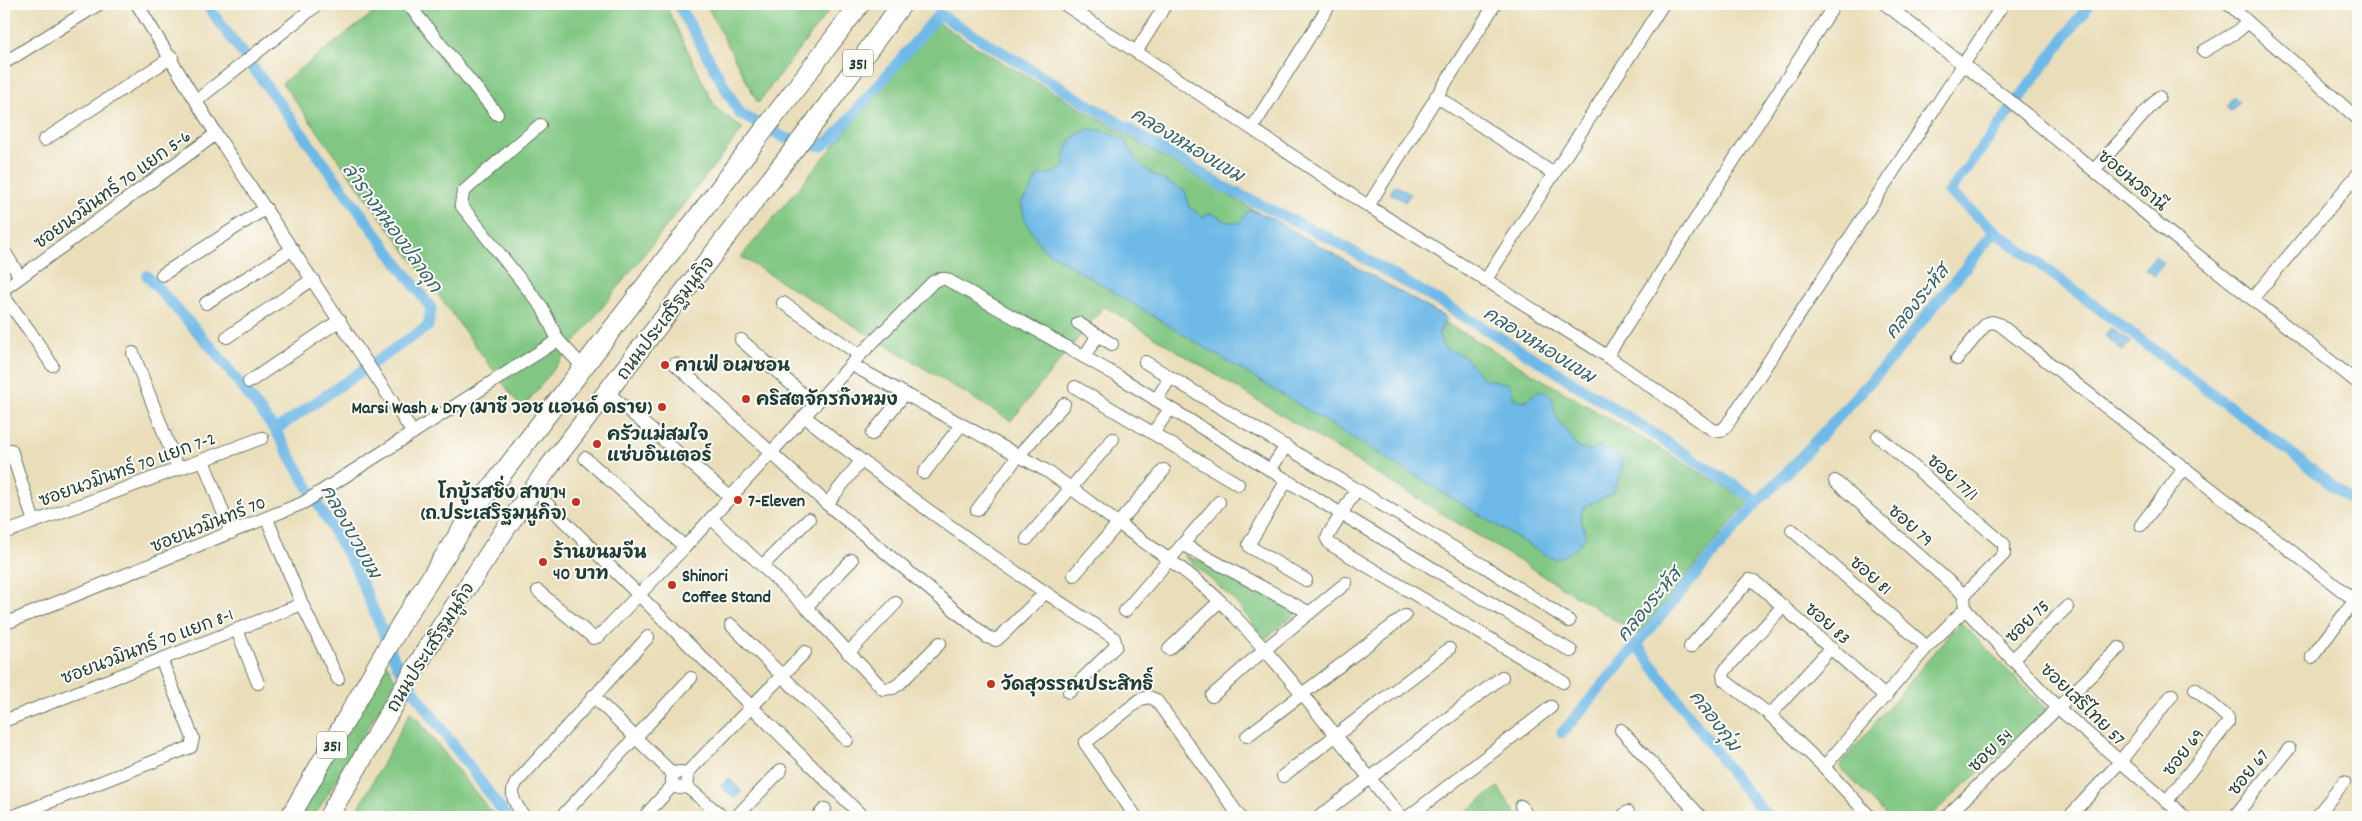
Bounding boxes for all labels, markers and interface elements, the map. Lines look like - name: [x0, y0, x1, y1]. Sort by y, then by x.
- road number: 351: [843, 49, 873, 76]
- water label: คลองหนองแขม: [1125, 103, 1249, 192]
- street label: ซอยนวมินทร์ 70 แยก 5-6: [28, 123, 197, 257]
- street label: ซอยนวธานี: [2091, 144, 2173, 219]
- water label: ลำรางหนองปลาดุก: [334, 158, 448, 301]
- street label: ถนนประเสริฐมนูกิจ: [611, 252, 722, 386]
- water label: คลองระหัส: [1880, 257, 1960, 346]
- water label: คลองหนองแขม: [1477, 302, 1600, 393]
- place label: คาเฟ่ อเมซอน: [675, 353, 790, 380]
- marker: คาเฟ่ อเมซอน: [659, 359, 671, 371]
- place label: คริสตจักรก๊งหมง: [756, 387, 898, 414]
- marker: คริสตจักรก๊งหมง: [740, 393, 752, 405]
- place label: Marsi Wash & Dry (มาชี วอช แอนด์ ดราย): [351, 394, 652, 422]
- marker: Marsi Wash & Dry (มาชี วอช แอนด์ ดราย): [656, 401, 668, 413]
- place label: ครัวแม่สมใจ แซ่บอินเตอร์: [607, 422, 712, 470]
- street label: ซอยนวมินทร์ 70 แยก 7-2: [35, 425, 220, 515]
- marker: ครัวแม่สมใจ แซ่บอินเตอร์: [591, 438, 603, 450]
- street label: ซอย 77/1: [1920, 450, 1982, 508]
- place label: โกบู้รสซิ่ง สาขา4 (ถ.ประเสริฐมนูกิจ): [421, 475, 566, 528]
- water label: คลองบวบขม: [312, 481, 387, 586]
- street label: ซอยนวมินทร์ 70: [146, 489, 270, 561]
- place label: 7-Eleven: [748, 490, 805, 515]
- marker: 7-Eleven: [732, 494, 744, 506]
- marker: โกบู้รสซิ่ง สาขา4 (ถ.ประเสริฐมนูกิจ): [570, 496, 582, 508]
- street label: ซอย 79: [1881, 500, 1937, 554]
- place label: ร้านขนมจีน 40 บาท: [553, 540, 647, 588]
- street label: ซอย 81: [1843, 551, 1896, 602]
- marker: ร้านขนมจีน 40 บาท: [537, 556, 549, 568]
- water label: คลองระหัส: [1612, 560, 1692, 649]
- place label: Shinori Coffee Stand: [682, 565, 771, 611]
- street label: ถนนประเสริฐมนูกิจ: [381, 578, 482, 718]
- marker: Shinori Coffee Stand: [666, 579, 678, 591]
- street label: ซอย 75: [2001, 595, 2056, 650]
- street label: ซอย 83: [1798, 598, 1855, 652]
- street label: ซอยนวมินทร์ 70 แยก 8-1: [57, 601, 238, 693]
- street label: ซอยเสรีไทย 57: [2033, 657, 2131, 753]
- place label: วัดสุวรรณประสิทธิ์: [1001, 666, 1154, 699]
- marker: วัดสุวรรณประสิทธิ์: [985, 678, 997, 690]
- water label: คลองกุ่ม: [1681, 685, 1747, 760]
- street label: ซอย 54: [1964, 724, 2020, 779]
- street label: ซอย 69: [2158, 724, 2212, 783]
- road number: 351: [317, 732, 347, 758]
- street label: ซอย 67: [2223, 745, 2277, 802]

